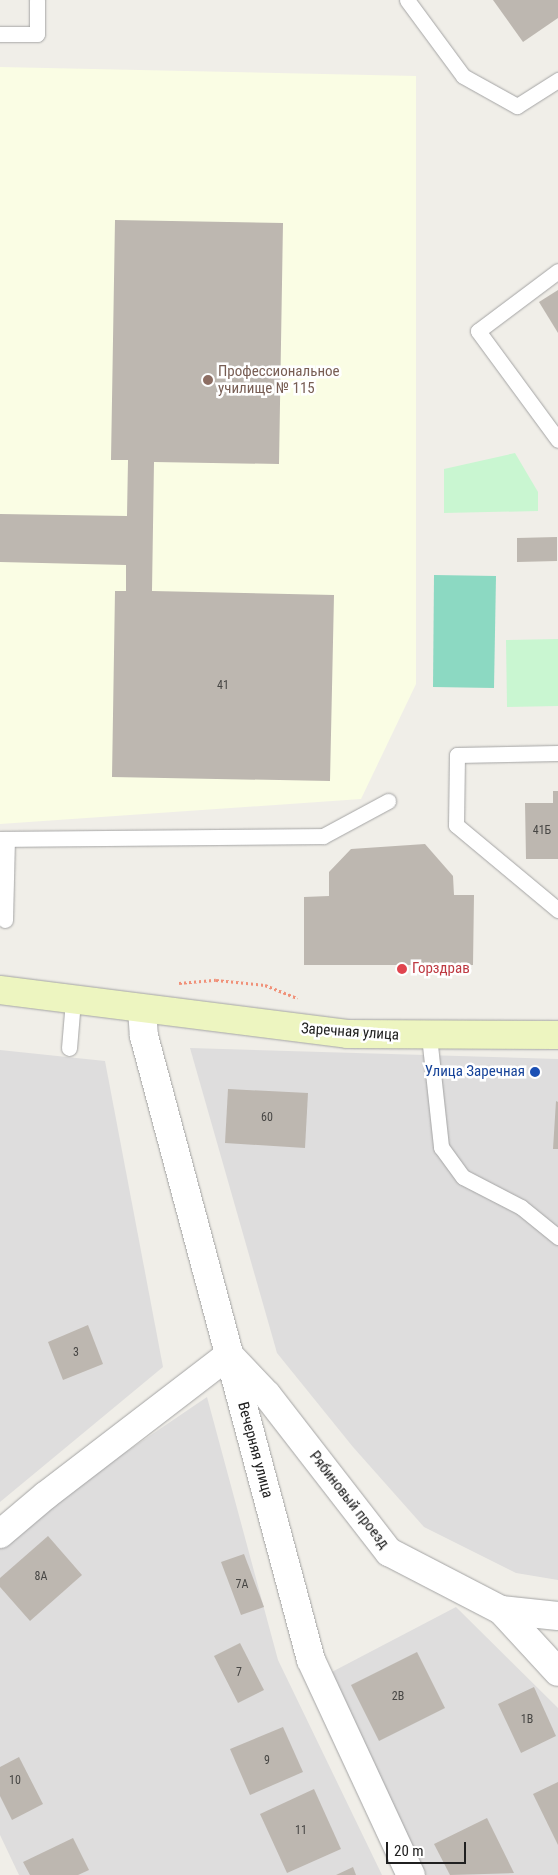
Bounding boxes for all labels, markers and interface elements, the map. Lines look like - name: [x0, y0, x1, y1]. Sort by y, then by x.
- place label: Профессиональное училище № 115: [218, 362, 340, 397]
- marker: Профессиональное училище № 115: [202, 374, 214, 386]
- house number: 41: [217, 679, 229, 693]
- house number: 41Б: [533, 824, 551, 838]
- place label: Горздрав: [412, 960, 470, 978]
- marker: Горздрав: [396, 963, 408, 975]
- street label: Заречная улица: [300, 1020, 400, 1044]
- place label: Улица Заречная: [425, 1063, 525, 1081]
- marker: Улица Заречная: [529, 1066, 541, 1078]
- house number: 60: [261, 1111, 273, 1125]
- house number: 3: [73, 1346, 79, 1360]
- street label: Вечерняя улица: [234, 1400, 276, 1500]
- street label: Рябиновый проезд: [305, 1448, 393, 1552]
- house number: 8А: [35, 1570, 47, 1584]
- house number: 7А: [236, 1578, 248, 1592]
- house number: 7: [236, 1666, 242, 1680]
- house number: 2В: [392, 1690, 404, 1704]
- house number: 1В: [521, 1713, 533, 1727]
- house number: 9: [264, 1754, 270, 1768]
- house number: 10: [9, 1774, 21, 1788]
- house number: 11: [295, 1824, 307, 1838]
- scale bar: [388, 1832, 468, 1864]
- text: 20 m: [394, 1842, 424, 1860]

